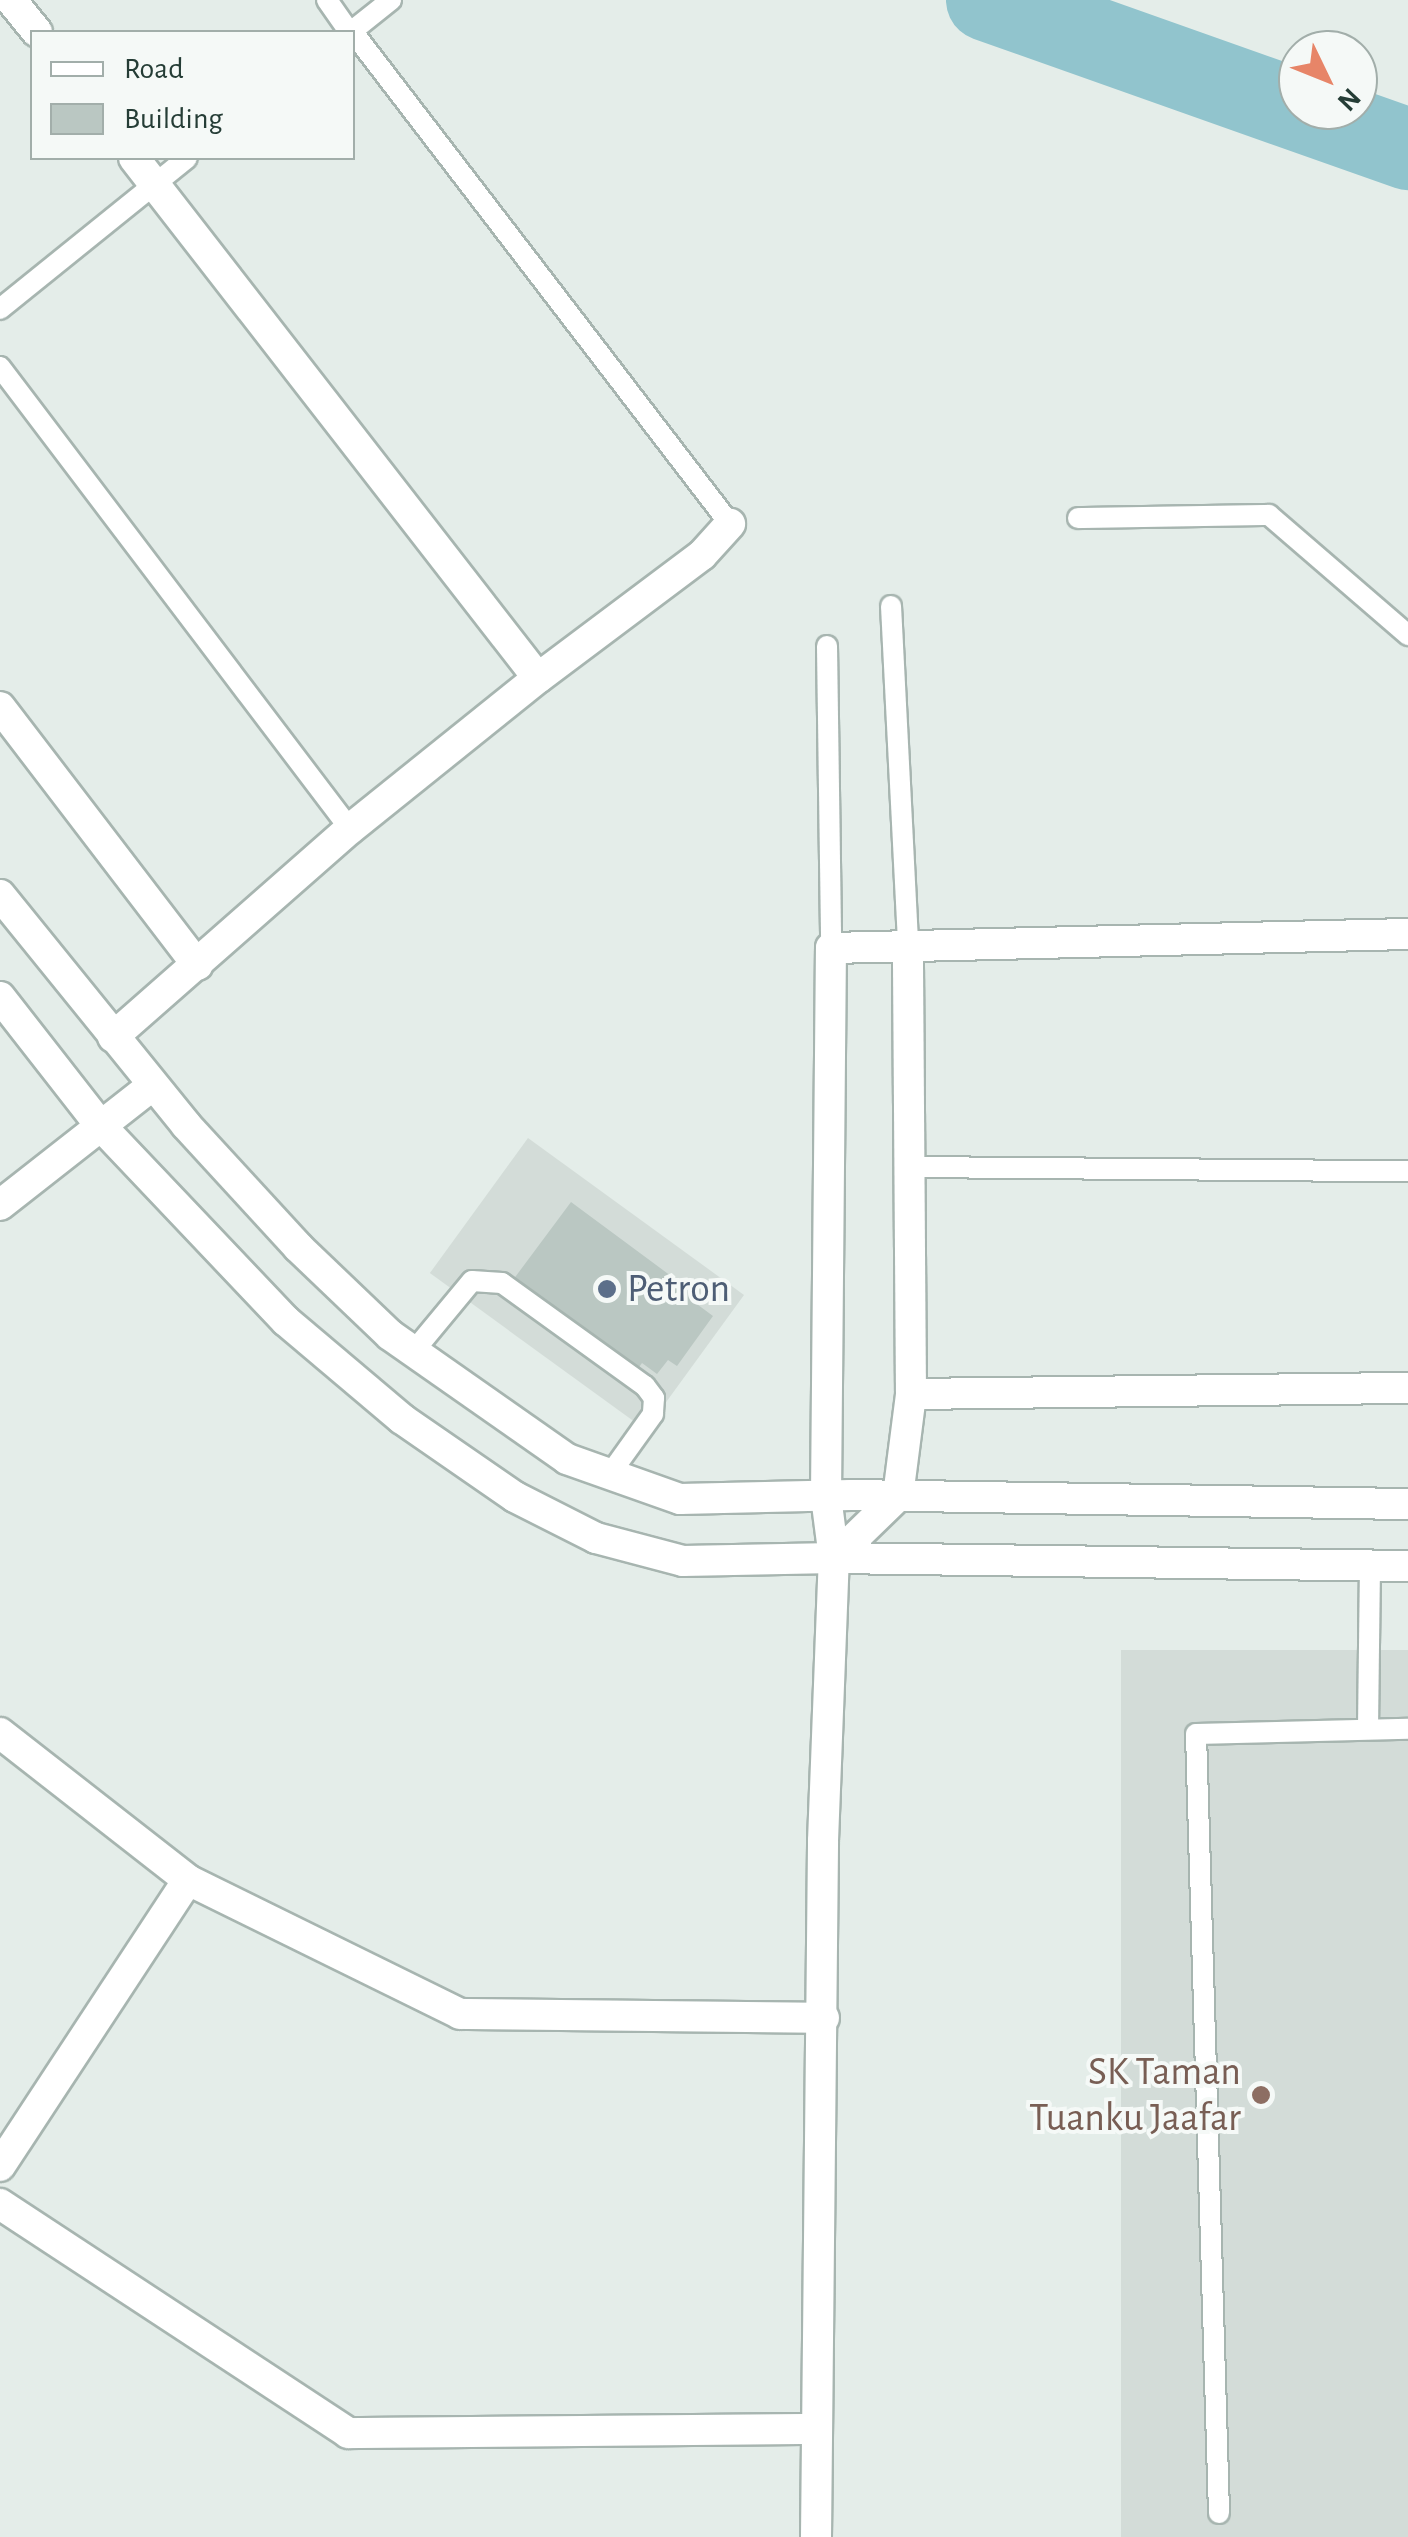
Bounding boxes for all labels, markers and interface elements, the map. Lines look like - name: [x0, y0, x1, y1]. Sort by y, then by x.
- legend: [30, 30, 355, 160]
- north arrow: [1278, 30, 1378, 130]
- text: Road: [124, 54, 184, 84]
- text: N: [1332, 82, 1365, 116]
- text: Building: [124, 104, 223, 134]
- place label: Petron: [627, 1265, 730, 1313]
- marker: Petron: [596, 1278, 618, 1300]
- place label: SK Taman Tuanku Jaafar: [1029, 2048, 1241, 2142]
- marker: SK Taman Tuanku Jaafar: [1250, 2084, 1272, 2106]

